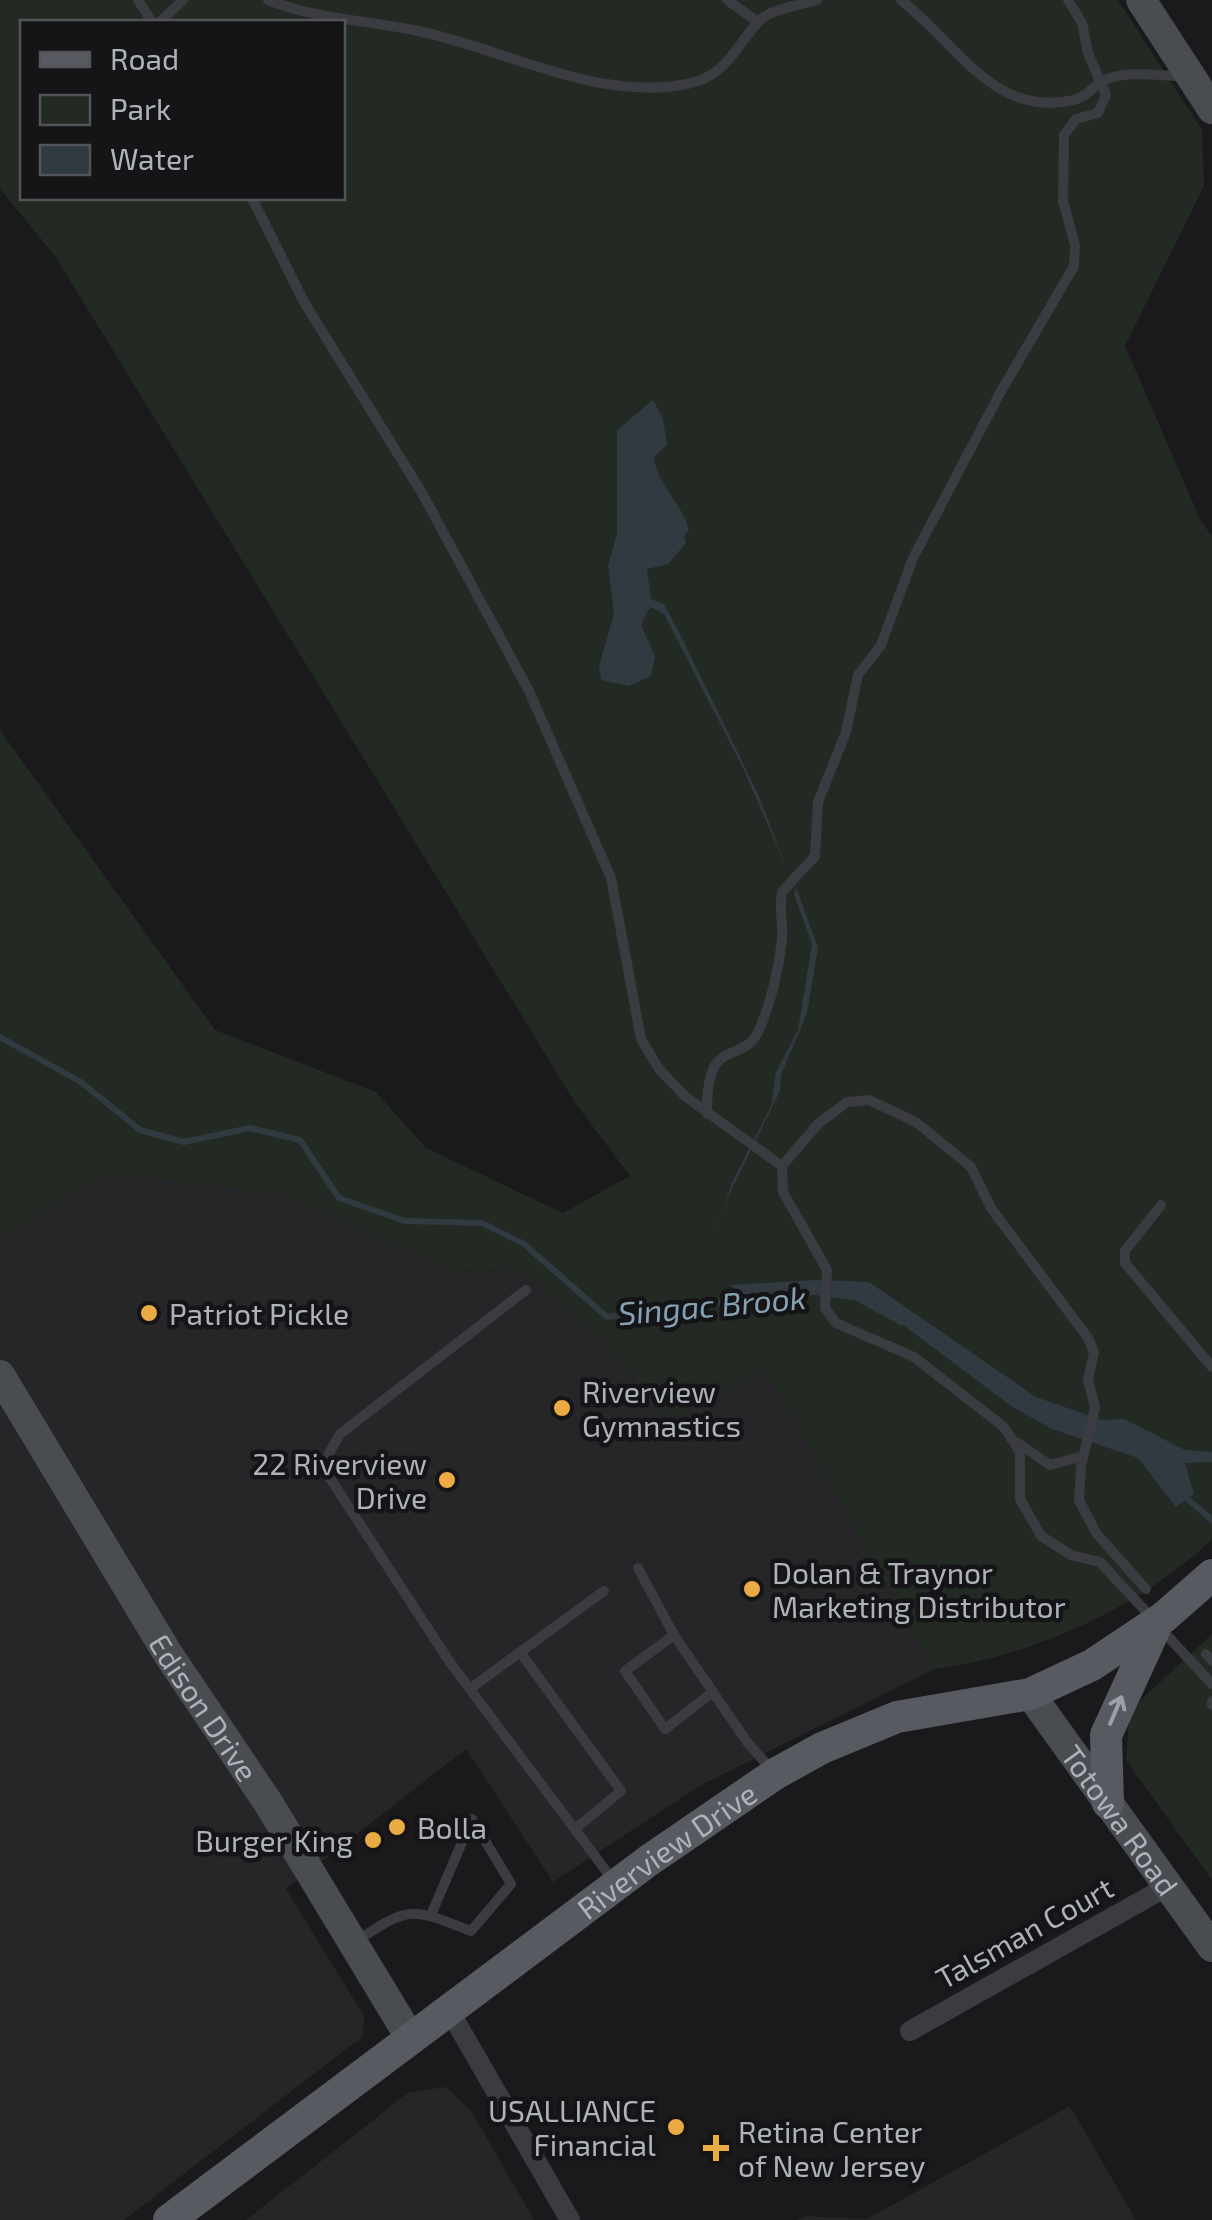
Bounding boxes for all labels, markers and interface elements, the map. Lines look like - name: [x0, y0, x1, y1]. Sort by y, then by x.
- legend: [20, 20, 345, 200]
- text: Road: [110, 40, 179, 76]
- text: Park: [110, 90, 171, 126]
- text: Water: [110, 140, 194, 176]
- water label: Singac Brook: [616, 1277, 808, 1332]
- place label: Patriot Pickle: [169, 1295, 349, 1331]
- marker: Patriot Pickle: [138, 1302, 160, 1324]
- place label: Riverview Gymnastics: [582, 1373, 741, 1443]
- marker: Riverview Gymnastics: [551, 1397, 573, 1419]
- place label: 22 Riverview Drive: [253, 1445, 427, 1515]
- marker: 22 Riverview Drive: [436, 1469, 458, 1491]
- place label: Dolan & Traynor Marketing Distributor: [772, 1554, 1066, 1624]
- marker: Dolan & Traynor Marketing Distributor: [741, 1578, 763, 1600]
- street label: Edison Drive: [142, 1627, 266, 1788]
- one-way arrow: [1108, 1695, 1126, 1726]
- street label: Totowa Road: [1054, 1738, 1187, 1902]
- street label: Riverview Drive: [570, 1774, 763, 1926]
- place label: Bolla: [417, 1809, 487, 1845]
- marker: Bolla: [386, 1816, 408, 1838]
- place label: Burger King: [195, 1822, 353, 1858]
- marker: Burger King: [362, 1829, 384, 1851]
- street label: Talsman Court: [929, 1869, 1119, 1995]
- place label: USALLIANCE Financial: [488, 2092, 656, 2162]
- place label: Retina Center of New Jersey: [738, 2113, 926, 2183]
- marker: USALLIANCE Financial: [665, 2116, 687, 2138]
- marker: Retina Center of New Jersey: [703, 2135, 729, 2161]

